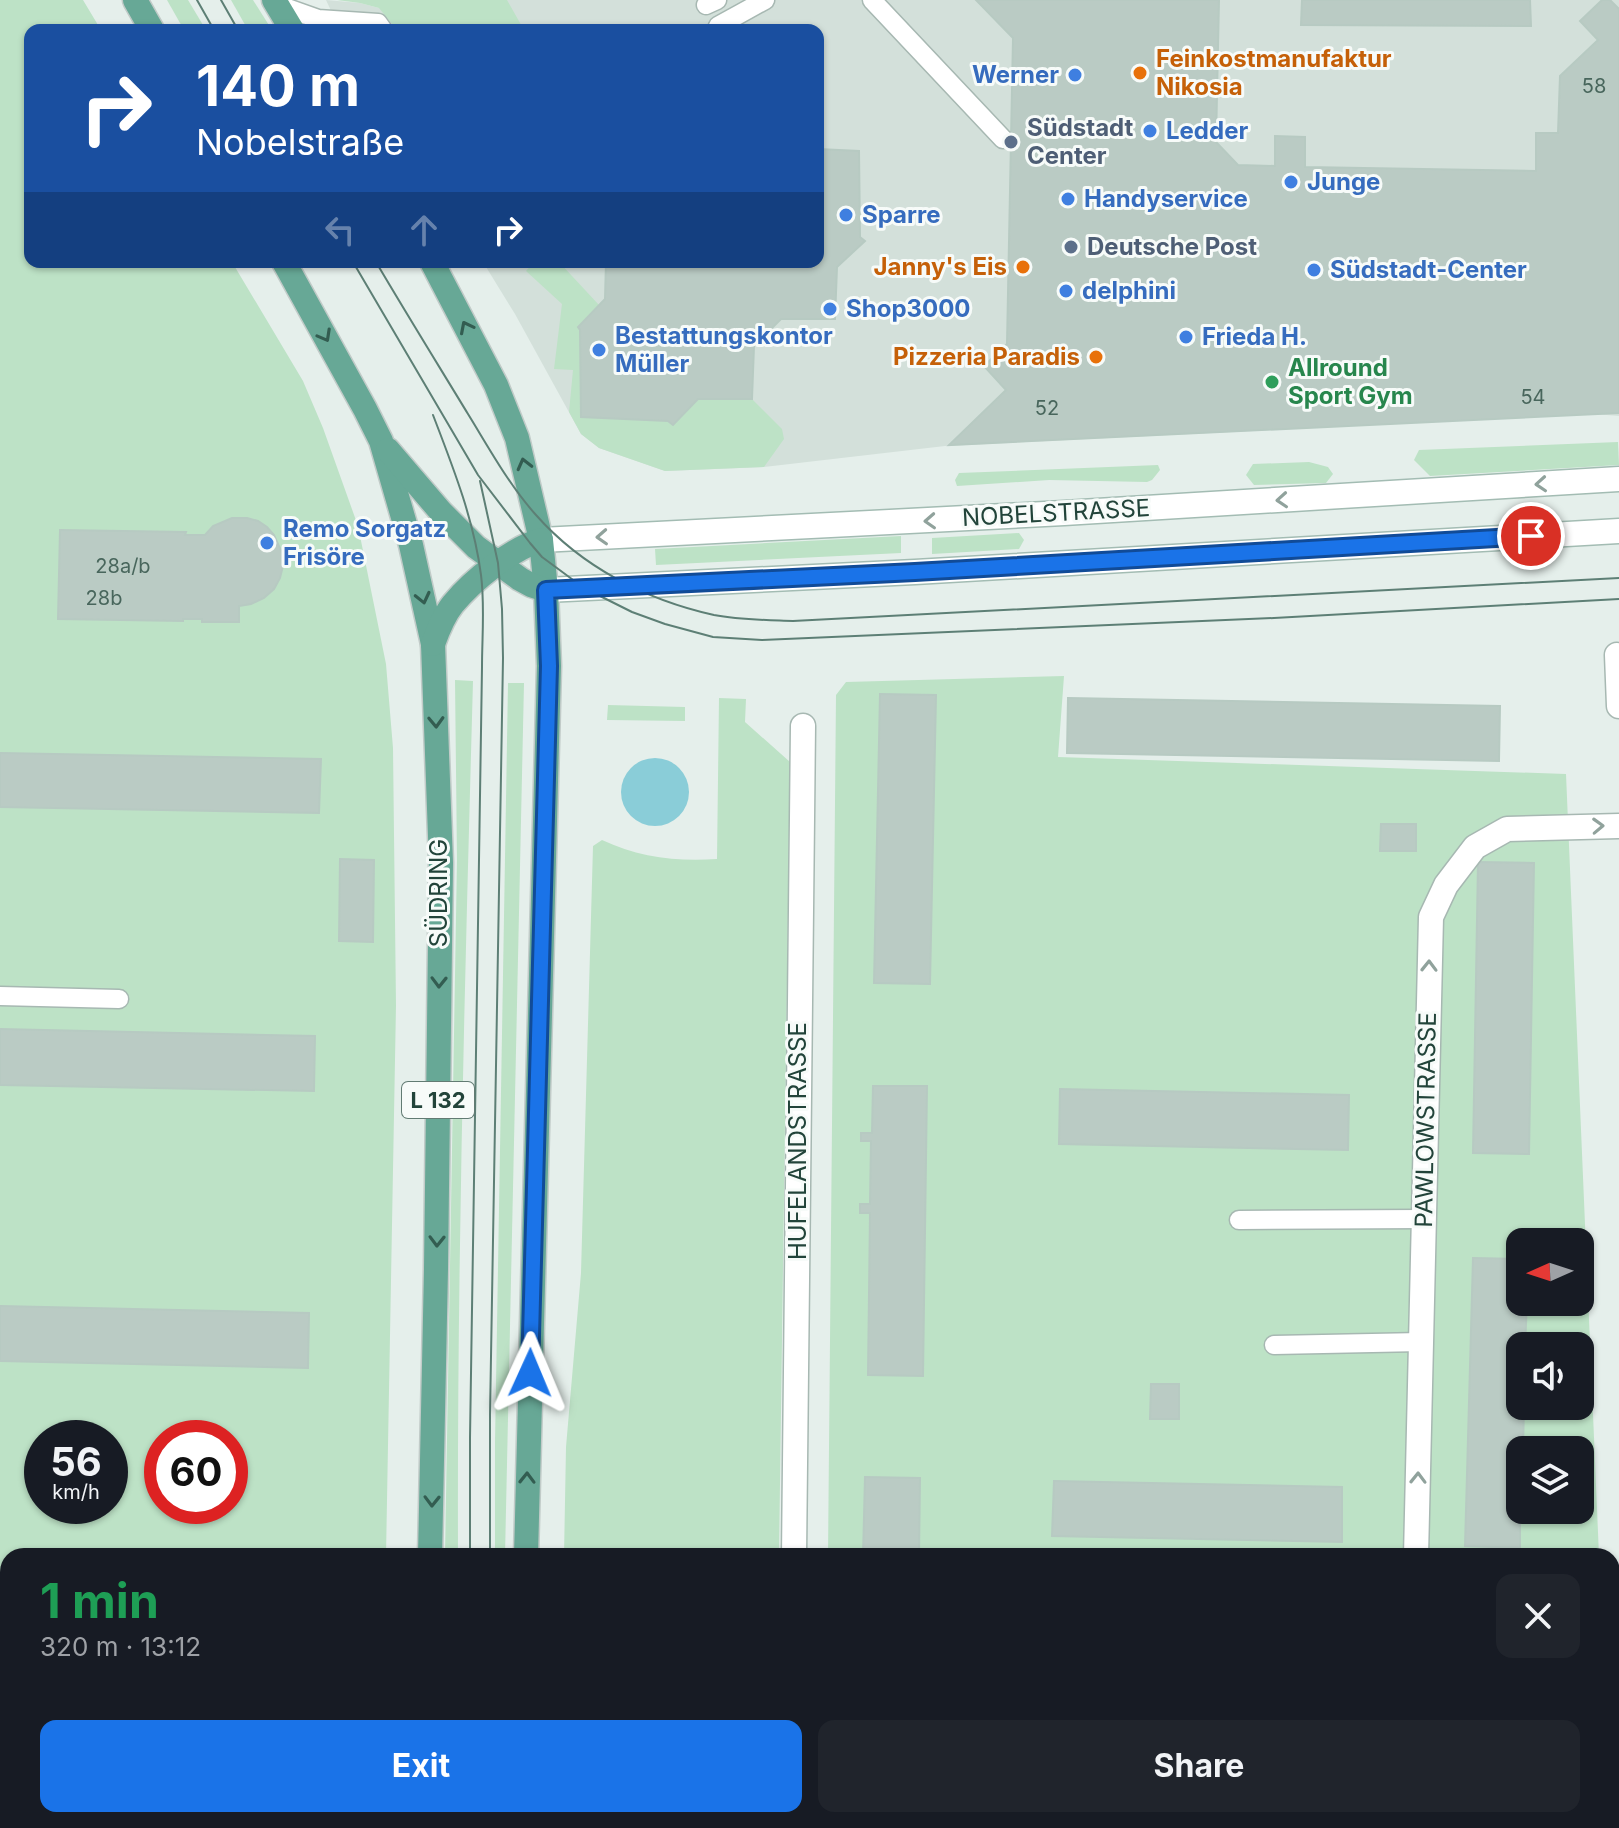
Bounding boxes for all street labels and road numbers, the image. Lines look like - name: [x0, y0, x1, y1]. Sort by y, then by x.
- street label: NOBELSTRASSE: [961, 493, 1151, 532]
- street label: SÜDRING: [424, 839, 453, 947]
- street label: PAWLOWSTRASSE: [1409, 1012, 1442, 1228]
- street label: HUFELANDSTRASSE: [783, 1022, 812, 1260]
- road number: L 132: [402, 1082, 474, 1118]

